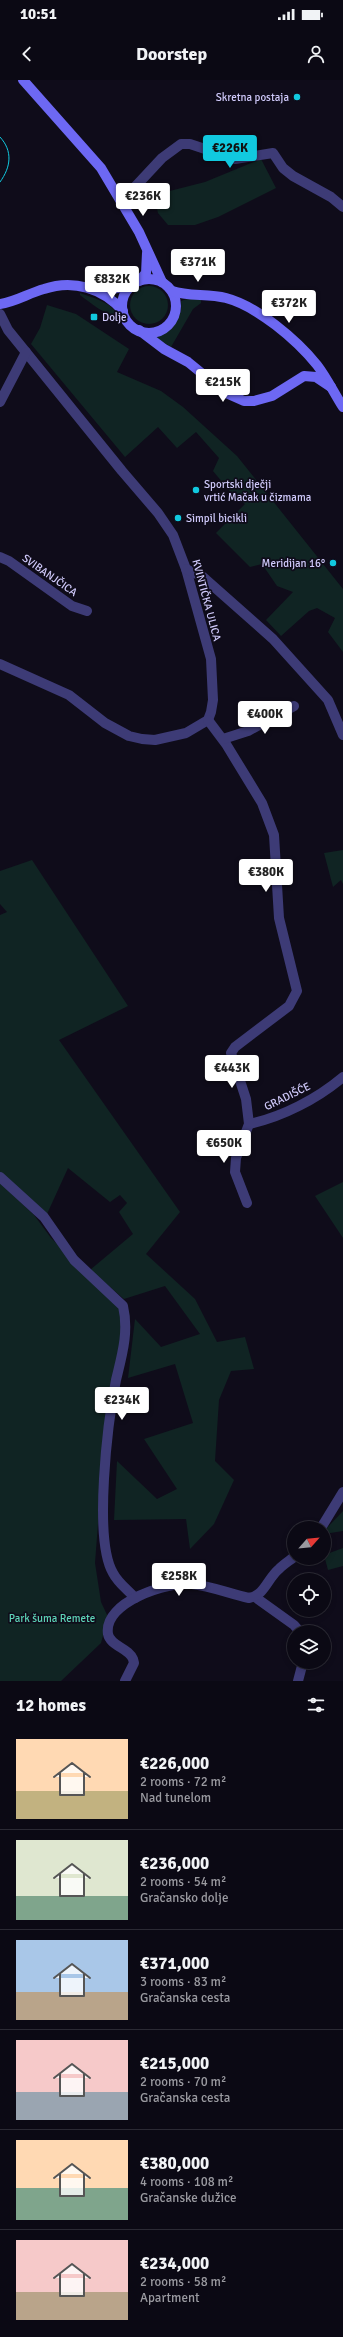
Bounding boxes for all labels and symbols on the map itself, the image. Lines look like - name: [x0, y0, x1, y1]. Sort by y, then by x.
- place label: Skretna postaja: [216, 91, 289, 104]
- marker: Skretna postaja: [292, 92, 302, 102]
- pin: €226K: [202, 135, 258, 169]
- pin: €236K: [115, 183, 171, 217]
- pin: €371K: [170, 249, 226, 283]
- pin: €832K: [84, 266, 140, 300]
- pin: €372K: [261, 290, 317, 324]
- place label: Dolje: [102, 311, 127, 324]
- marker: Dolje: [89, 312, 99, 322]
- pin: €215K: [195, 369, 251, 403]
- place label: Sportski dječji vrtić Mačak u čizmama: [204, 478, 312, 504]
- marker: Sportski dječji vrtić Mačak u čizmama: [191, 485, 201, 495]
- place label: Simpil bicikli: [186, 512, 247, 525]
- marker: Simpil bicikli: [173, 513, 183, 523]
- street label: SVIBANJČICA: [20, 551, 81, 599]
- place label: Meridijan 16°: [262, 557, 325, 570]
- street label: KVINTIČKA ULICA: [189, 558, 225, 643]
- marker: Meridijan 16°: [328, 558, 338, 568]
- pin: €400K: [237, 701, 293, 735]
- pin: €380K: [238, 859, 294, 893]
- pin: €443K: [204, 1055, 260, 1089]
- street label: GRADIŠĆE: [262, 1079, 312, 1113]
- pin: €650K: [196, 1130, 252, 1164]
- pin: €234K: [94, 1387, 150, 1421]
- north arrow: [287, 1521, 331, 1565]
- pin: €258K: [151, 1563, 207, 1597]
- park label: Park šuma Remete: [9, 1612, 95, 1625]

